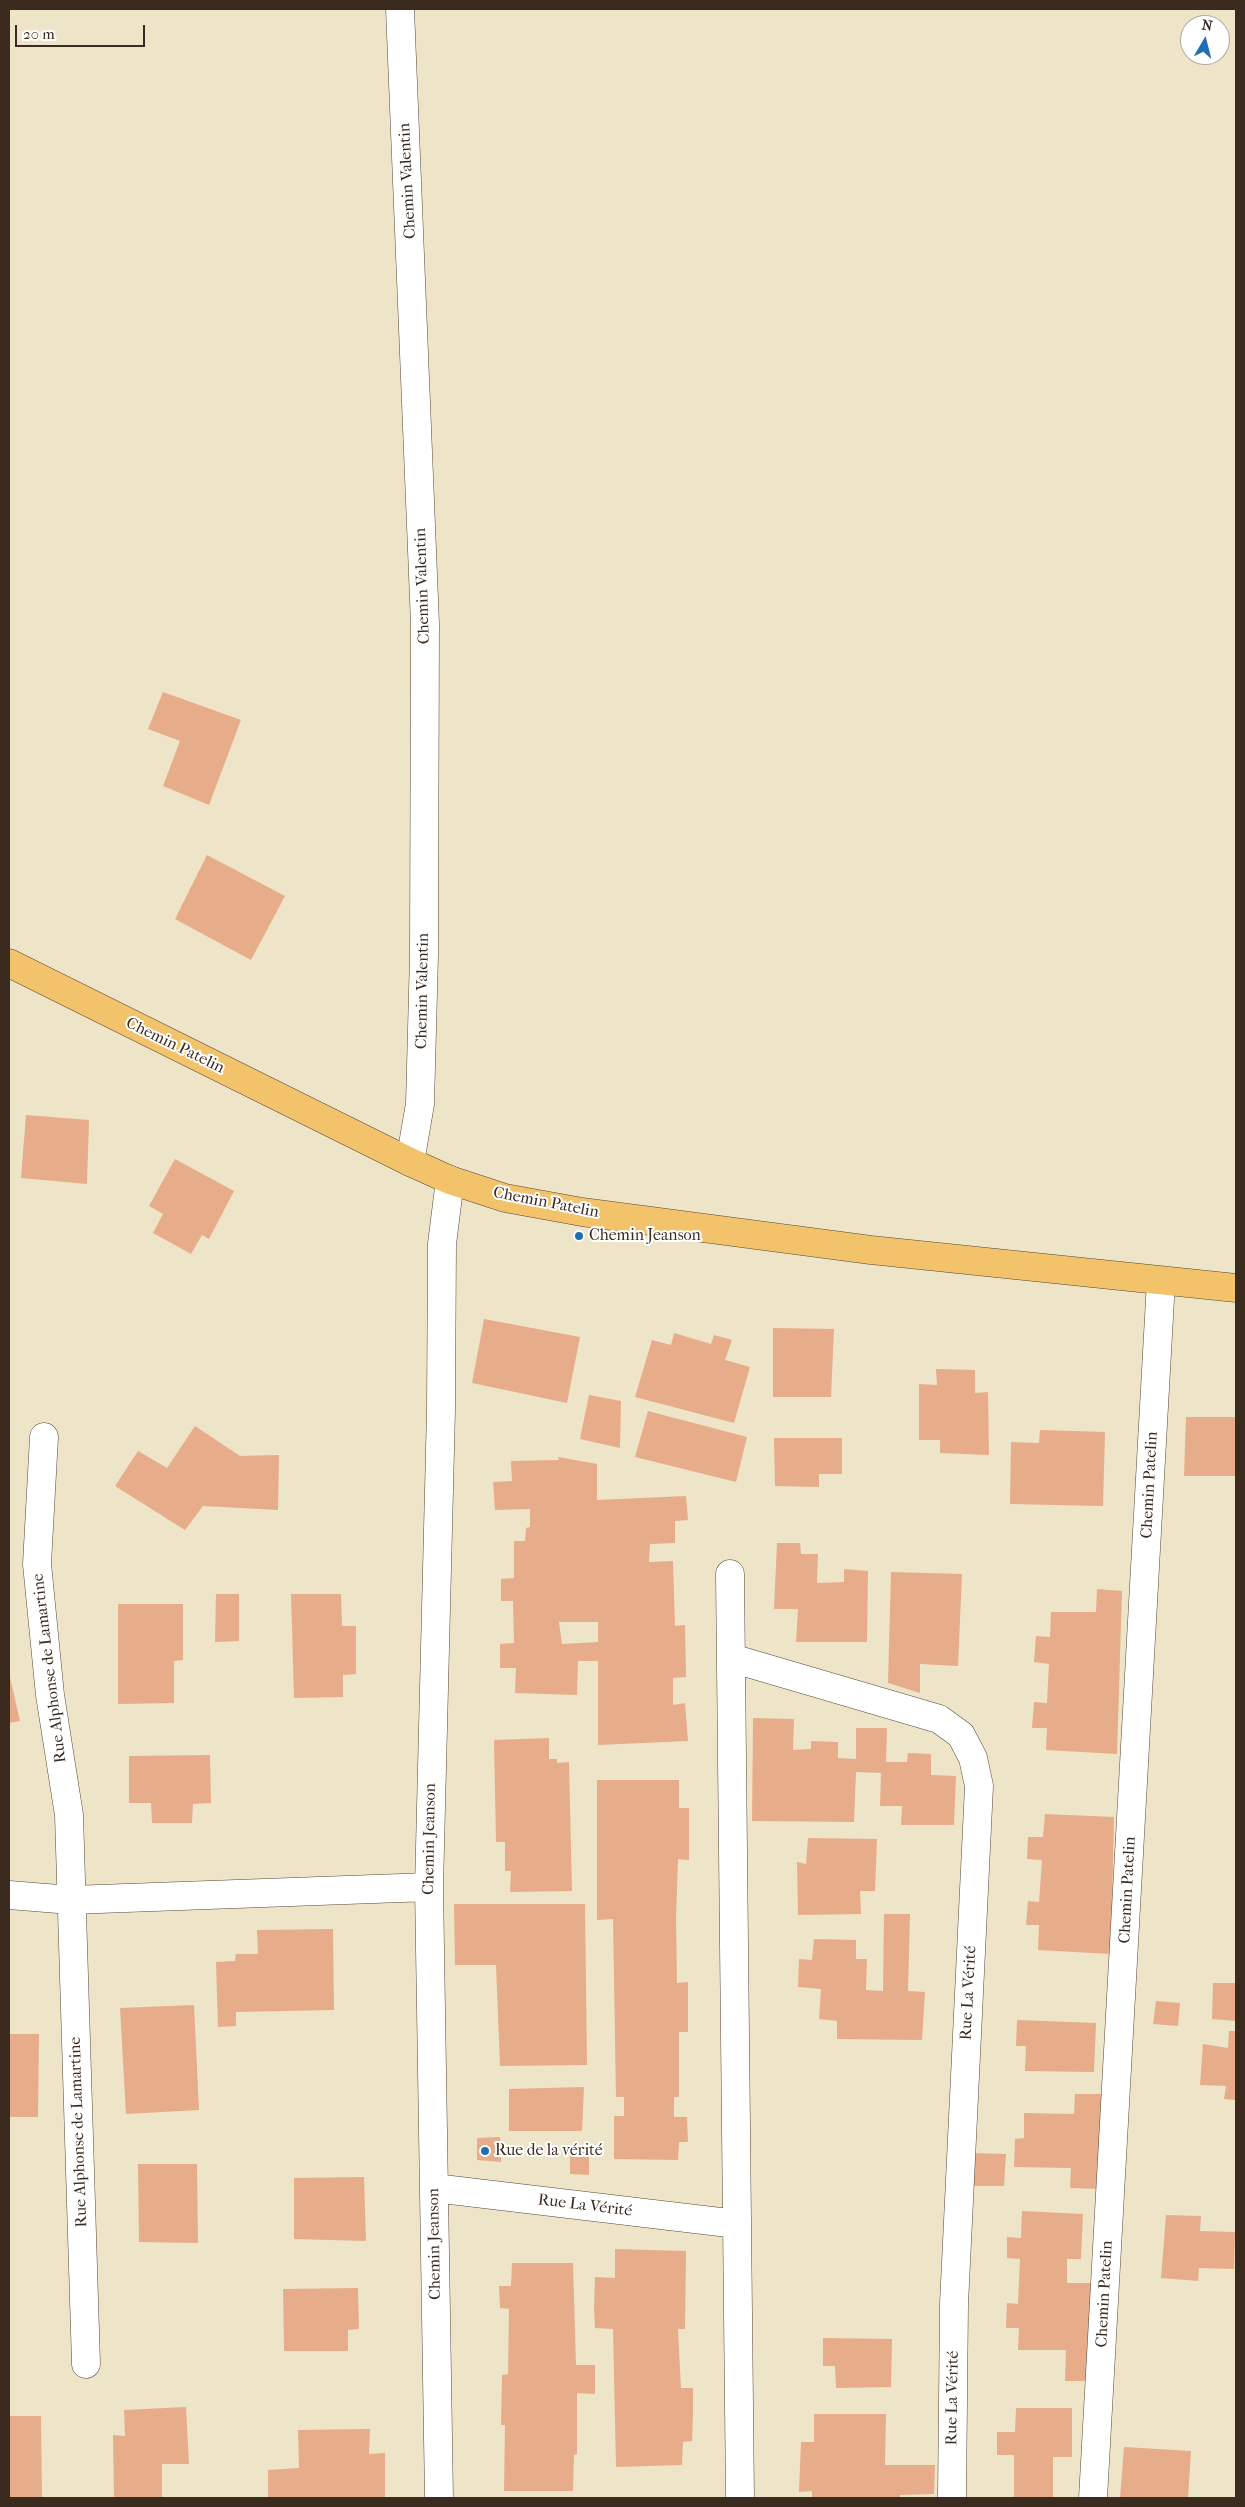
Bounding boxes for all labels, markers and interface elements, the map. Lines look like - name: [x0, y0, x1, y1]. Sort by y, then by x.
- scale bar: [18, 15, 148, 47]
- north arrow: [1180, 15, 1230, 65]
- text: N: [1201, 16, 1213, 35]
- text: 20 m: [23, 25, 55, 43]
- street label: Chemin Valentin: [395, 122, 421, 240]
- street label: Chemin Valentin: [411, 528, 435, 644]
- street label: Chemin Valentin: [412, 933, 434, 1049]
- street label: Chemin Patelin: [123, 1014, 227, 1078]
- street label: Chemin Patelin: [492, 1183, 600, 1223]
- place label: Chemin Jeanson: [589, 1226, 701, 1246]
- marker: Chemin Jeanson: [573, 1230, 585, 1242]
- street label: Chemin Patelin: [1138, 1431, 1162, 1539]
- street label: Rue Alphonse de Lamartine: [29, 1572, 71, 1764]
- street label: Chemin Jeanson: [419, 1783, 441, 1895]
- street label: Chemin Patelin: [1116, 1836, 1140, 1944]
- street label: Rue La Vérité: [957, 1945, 981, 2041]
- street label: Rue Alphonse de Lamartine: [66, 2036, 92, 2228]
- place label: Rue de la vérité: [495, 2141, 603, 2161]
- marker: Rue de la vérité: [479, 2145, 491, 2157]
- street label: Chemin Jeanson: [424, 2188, 446, 2300]
- street label: Rue La Vérité: [537, 2191, 633, 2221]
- street label: Chemin Patelin: [1093, 2240, 1117, 2348]
- street label: Rue La Vérité: [943, 2350, 963, 2446]

